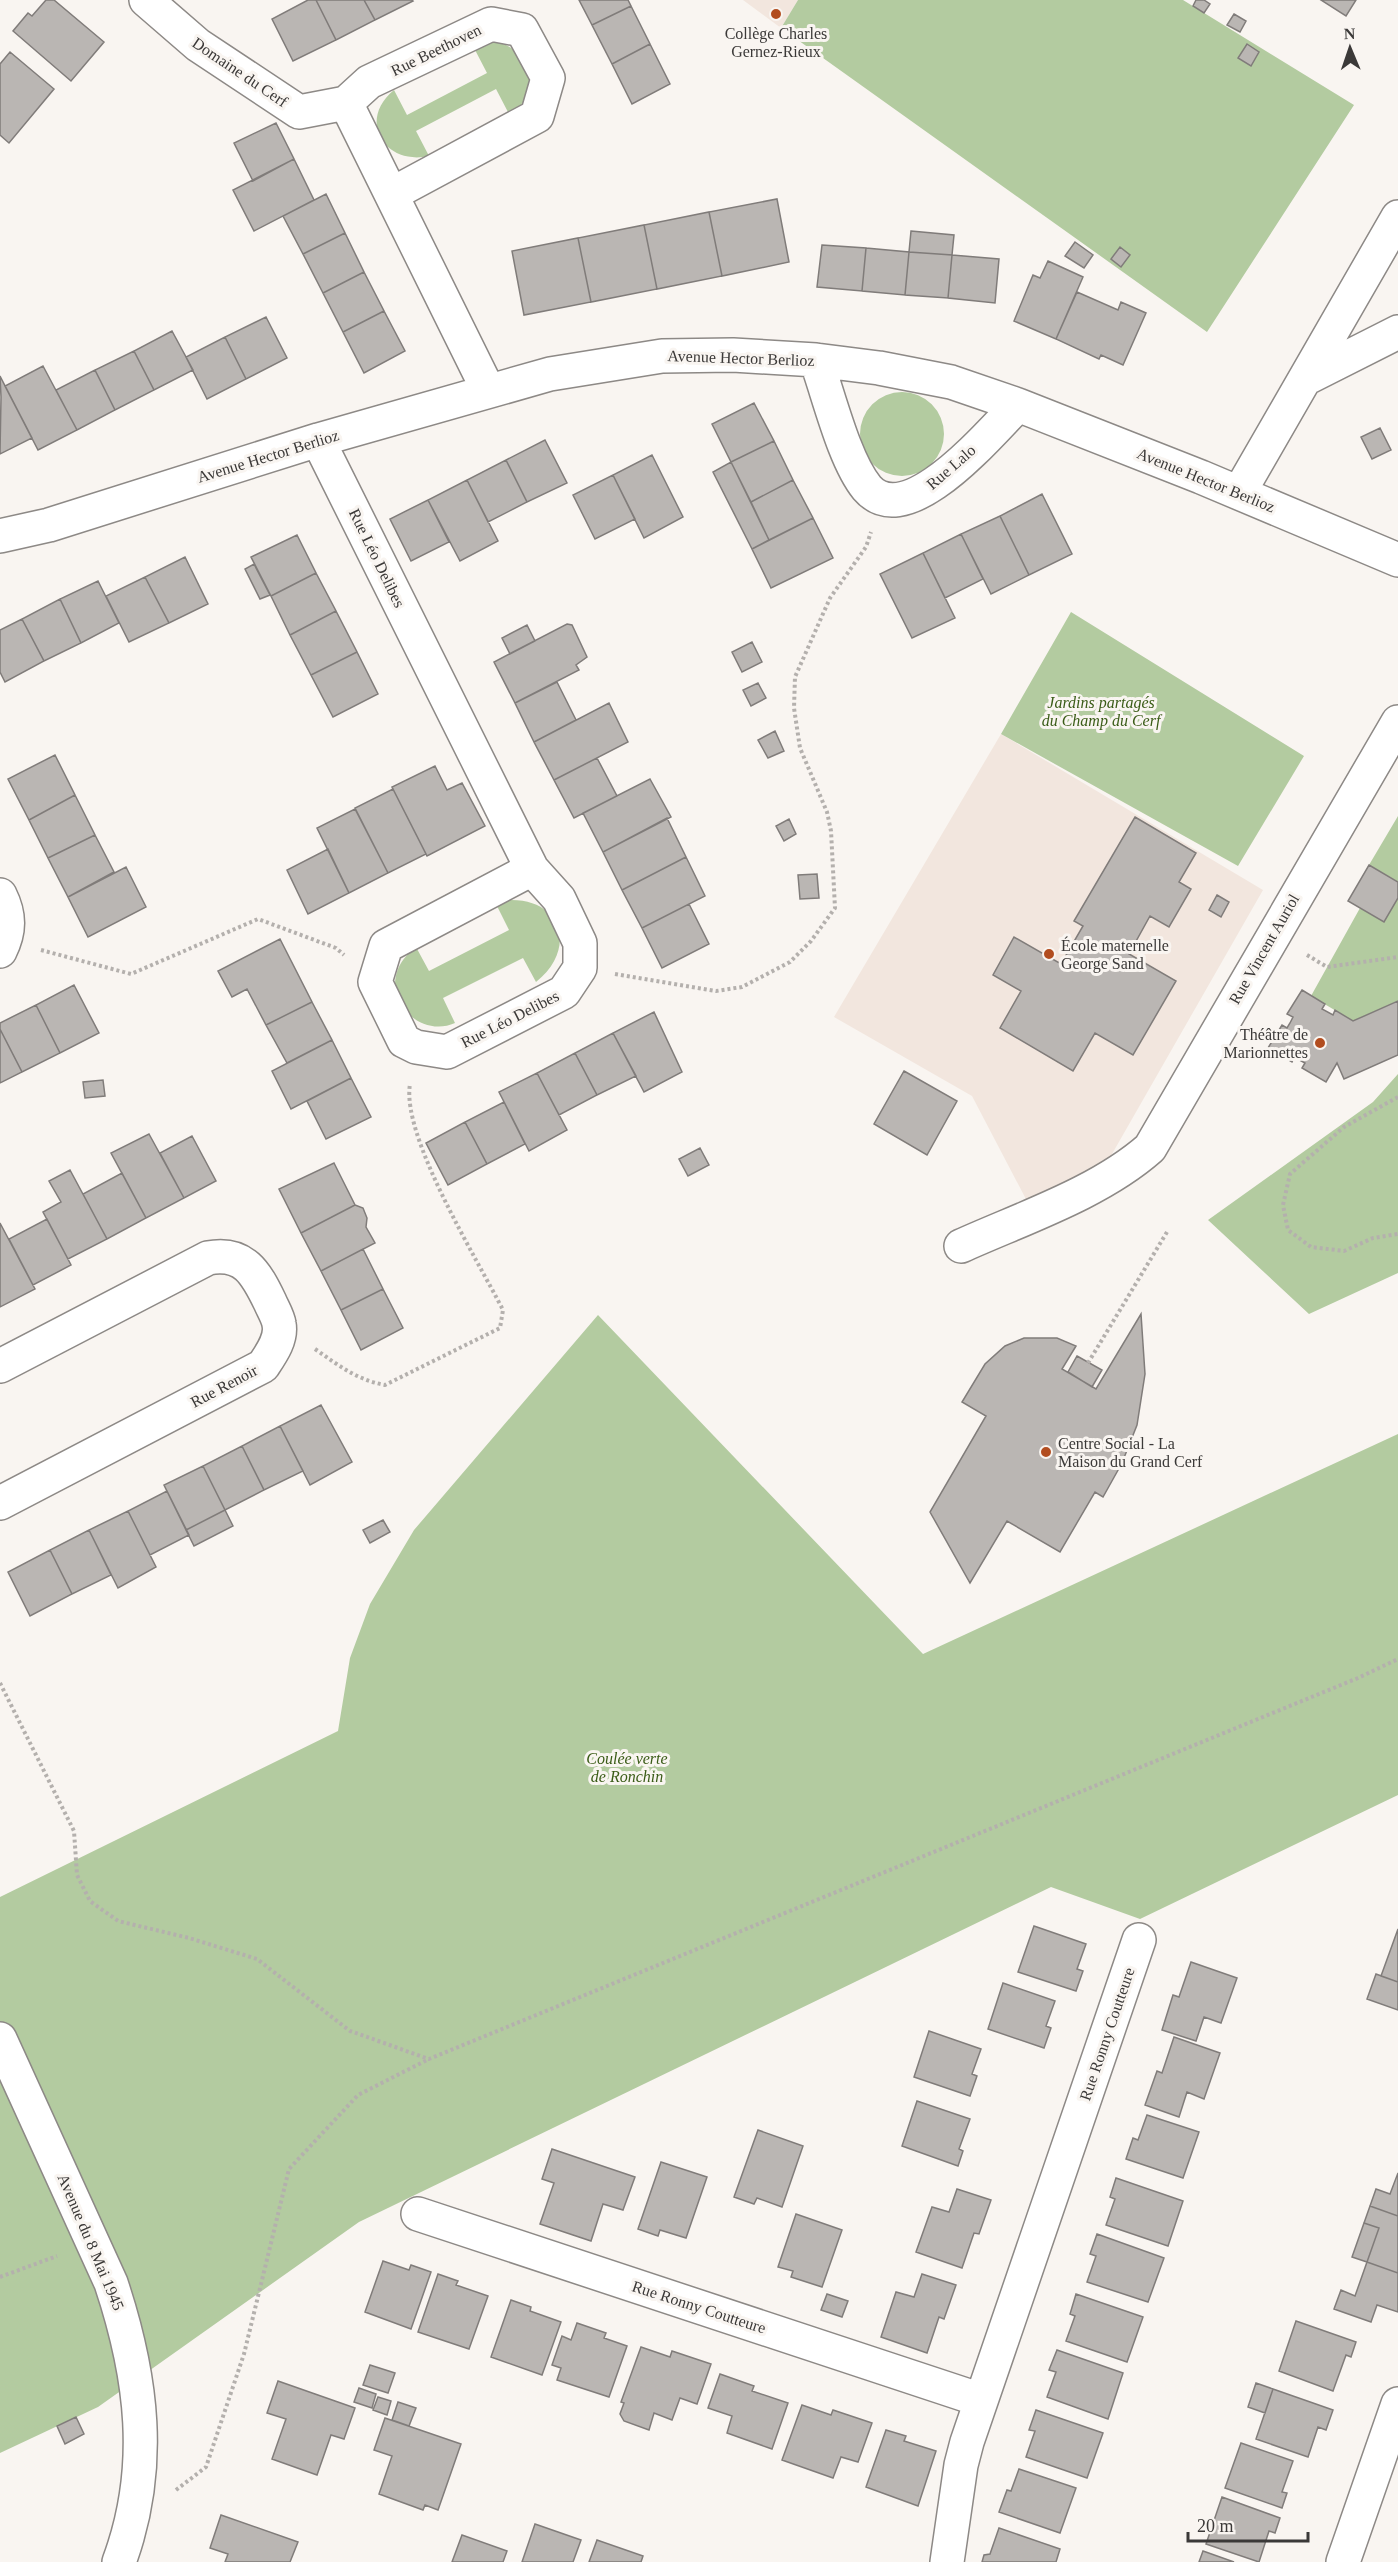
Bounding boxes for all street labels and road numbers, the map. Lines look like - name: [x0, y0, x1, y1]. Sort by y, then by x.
- street label: Rue Beethoven: [388, 21, 484, 79]
- street label: Domaine du Cerf: [189, 34, 291, 110]
- street label: Avenue Hector Berlioz: [667, 347, 815, 369]
- street label: Avenue Hector Berlioz: [195, 426, 341, 486]
- street label: Rue Lalo: [923, 441, 979, 493]
- street label: Avenue Hector Berlioz: [1135, 445, 1277, 515]
- street label: Rue Léo Delibes: [346, 506, 408, 610]
- street label: Rue Vincent Auriol: [1226, 891, 1303, 1007]
- street label: Rue Léo Delibes: [458, 987, 562, 1051]
- street label: Rue Renoir: [188, 1361, 261, 1411]
- street label: Rue Ronny Coutteure: [1076, 1965, 1139, 2103]
- street label: Avenue du 8 Mai 1945: [55, 2171, 127, 2313]
- street label: Rue Ronny Coutteure: [630, 2277, 768, 2338]

